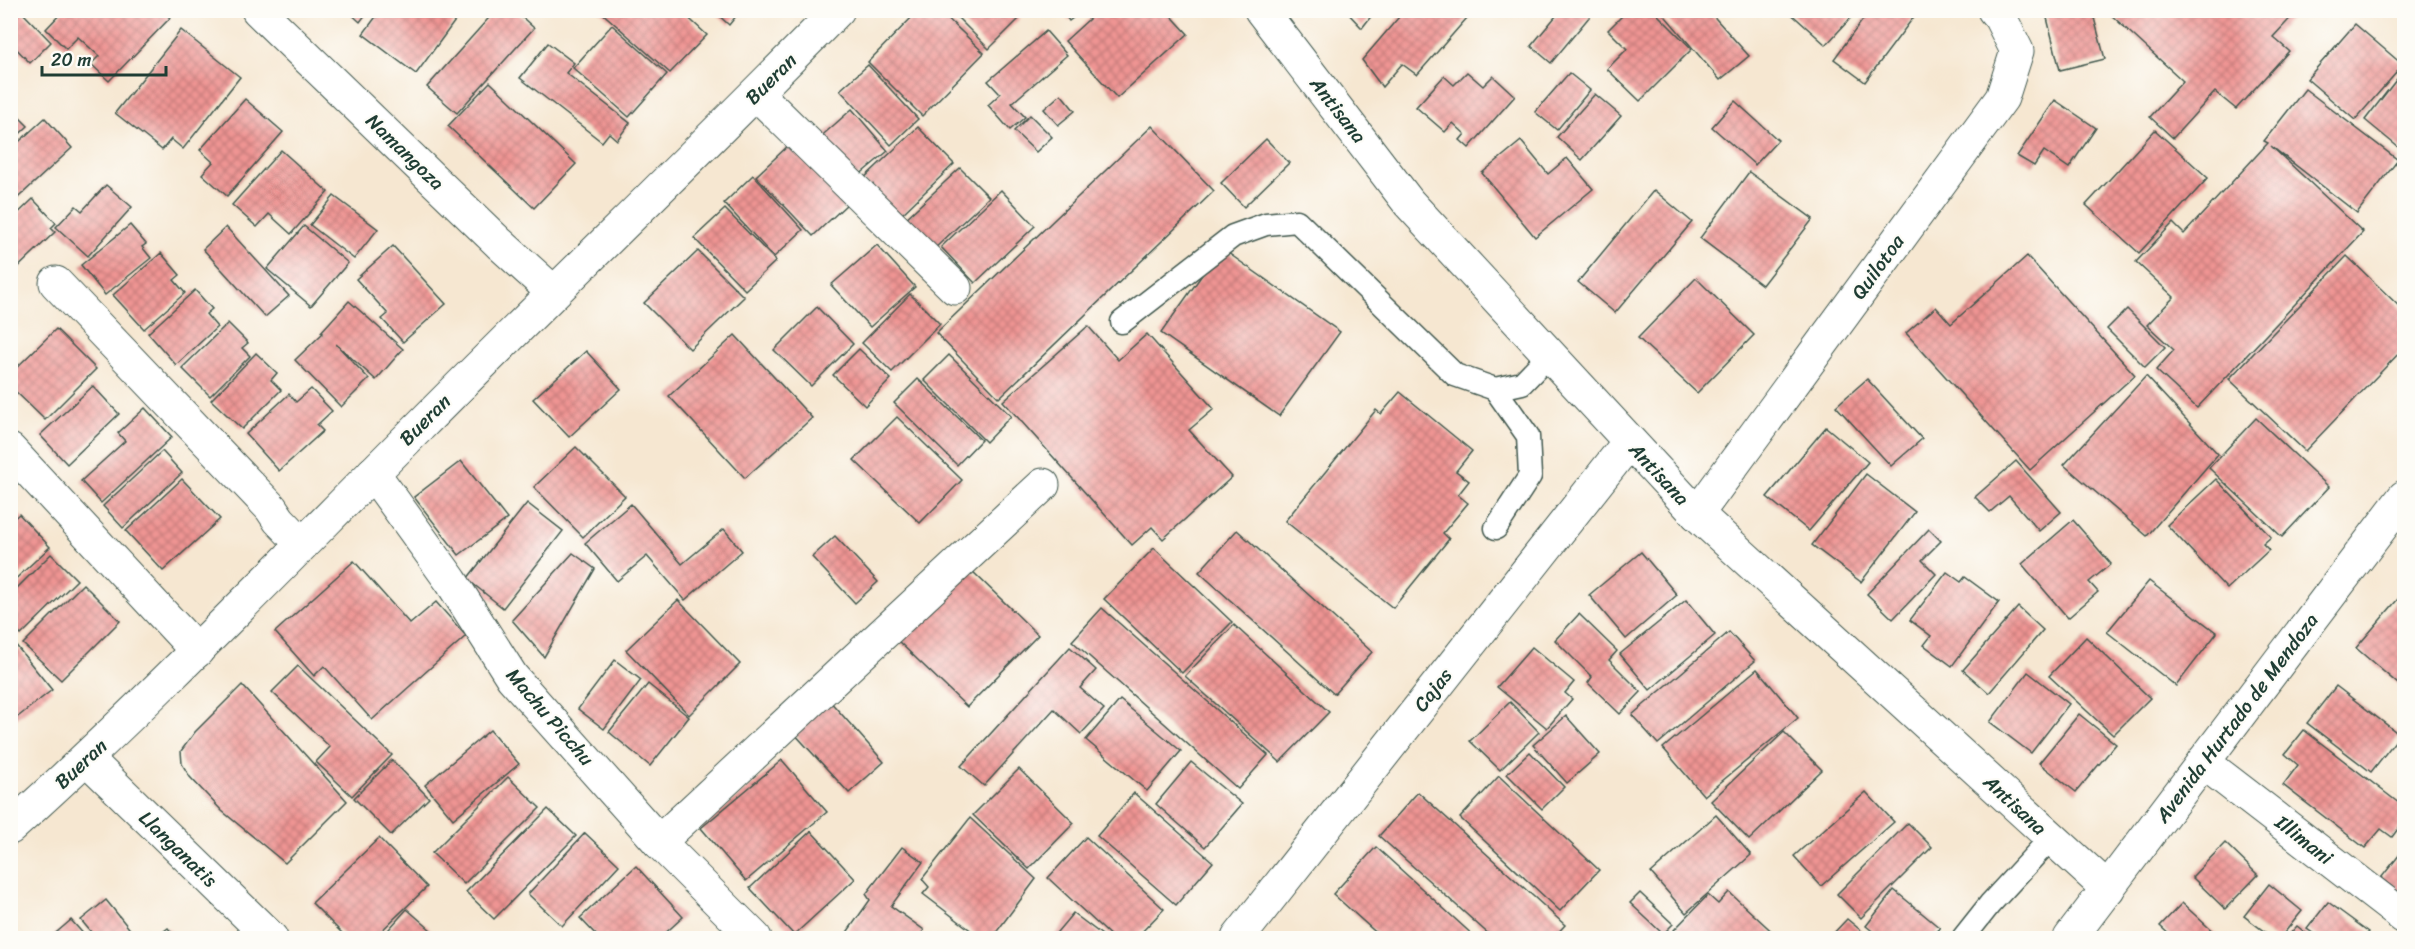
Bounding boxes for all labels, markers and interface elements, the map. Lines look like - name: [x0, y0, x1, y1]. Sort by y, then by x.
- scale bar: [42, 39, 166, 77]
- text: 20 m: [51, 44, 91, 76]
- street label: Bueran: [736, 44, 806, 114]
- street label: Antisana: [1300, 68, 1376, 151]
- street label: Namangoza: [357, 105, 453, 199]
- street label: Quilotoa: [1842, 226, 1914, 307]
- street label: Bueran: [390, 385, 460, 455]
- street label: Antisana: [1619, 433, 1698, 514]
- street label: Avenida Hurtado de Mendoza: [2145, 605, 2328, 831]
- street label: Machu Picchu: [497, 660, 603, 774]
- street label: Cajas: [1404, 660, 1462, 720]
- street label: Bueran: [46, 730, 116, 798]
- street label: Antisana: [1974, 765, 2055, 844]
- street label: Llanganatis: [130, 802, 226, 897]
- street label: Illimani: [2266, 805, 2341, 875]

